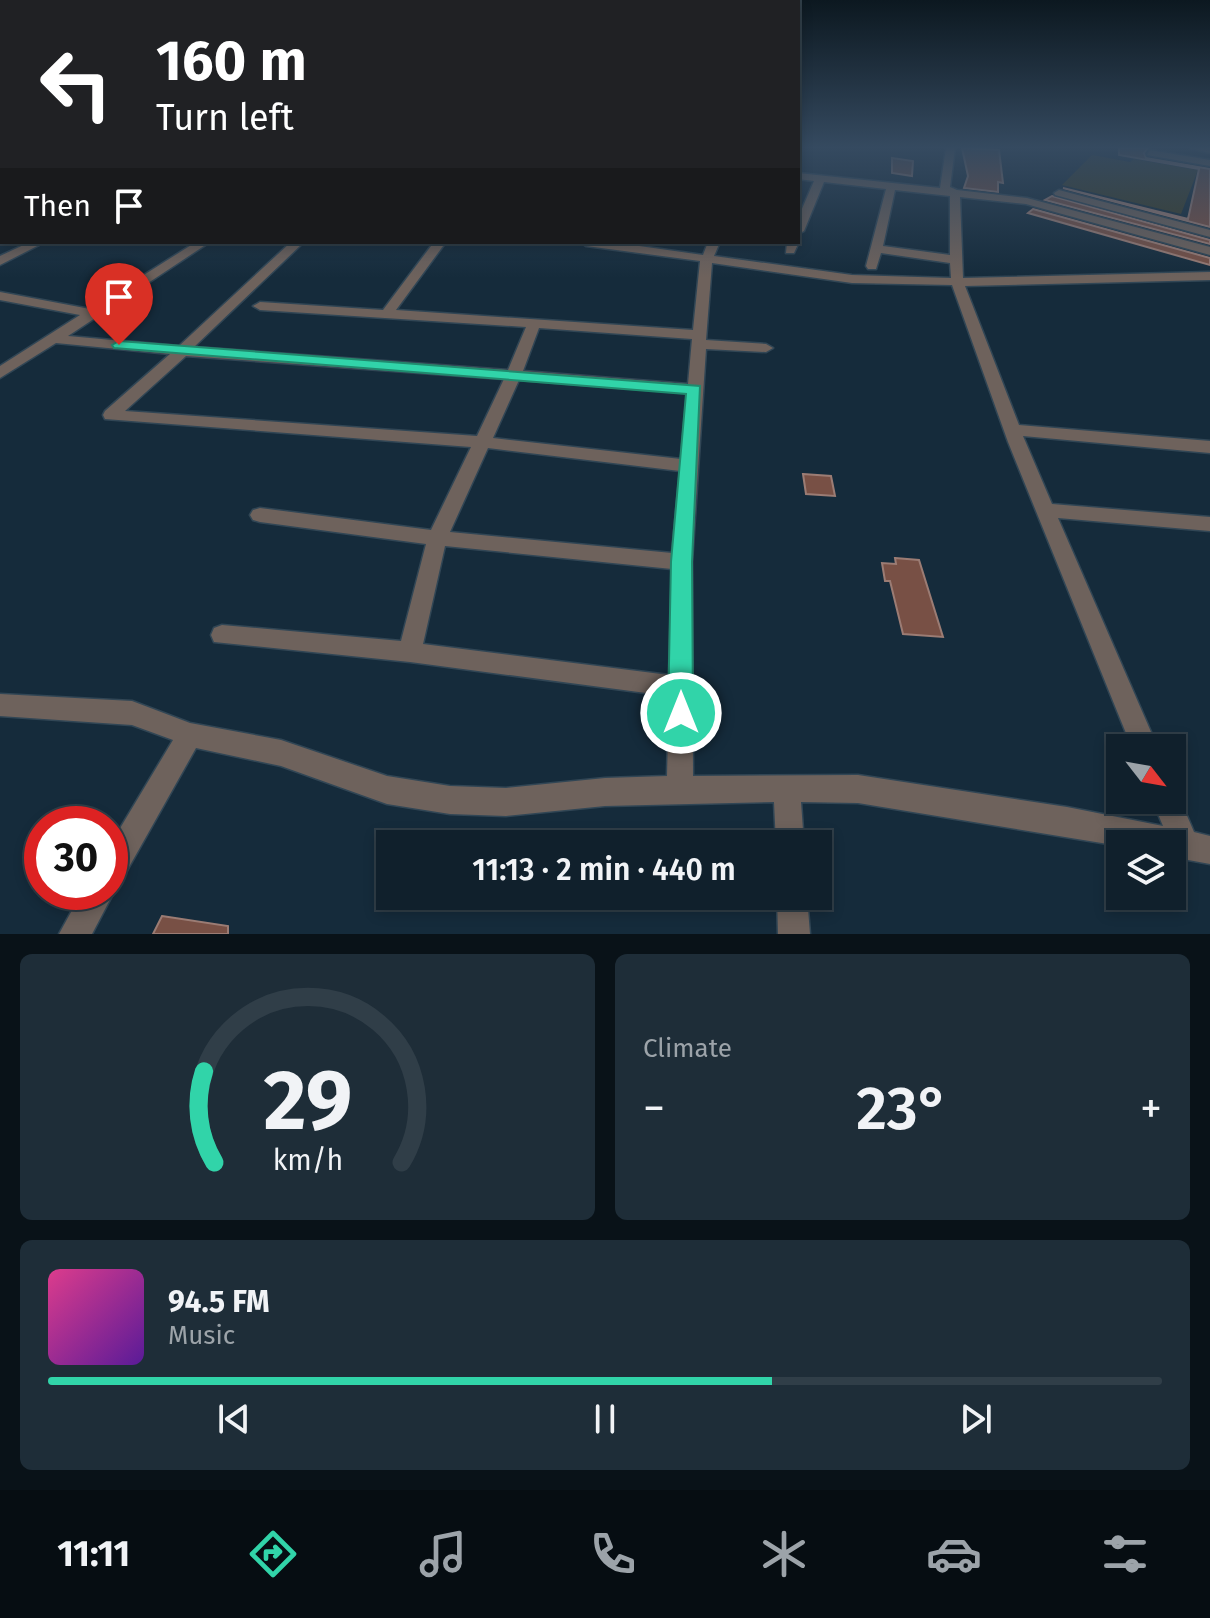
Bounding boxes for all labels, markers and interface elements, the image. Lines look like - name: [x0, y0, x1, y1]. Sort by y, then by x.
- text: 160 m: [156, 28, 307, 95]
- icon: left: [24, 32, 128, 136]
- text: Turn left: [156, 96, 294, 140]
- icon: arrive: [107, 184, 151, 228]
- text: Then: [24, 188, 91, 224]
- pin: [85, 263, 153, 345]
- icon: arrive: [97, 275, 141, 319]
- position arrow: [639, 671, 723, 755]
- north arrow: [1106, 734, 1186, 814]
- map controls: [1106, 734, 1186, 910]
- speed limit sign: 30: [24, 806, 128, 910]
- button: layers: [1106, 830, 1186, 910]
- text: 11:13 · 2 min · 440 m: [472, 852, 736, 888]
- text: Climate: [643, 1033, 732, 1064]
- text: 29: [263, 1051, 352, 1151]
- text: 23°: [856, 1073, 949, 1145]
- text: −: [643, 1082, 665, 1135]
- text: +: [1140, 1082, 1162, 1135]
- text: km/h: [272, 1143, 343, 1178]
- text: 94.5 FM: [168, 1284, 270, 1320]
- text: Music: [168, 1320, 235, 1351]
- icon: previous: [212, 1397, 256, 1441]
- icon: pause: [583, 1397, 627, 1441]
- icon: next: [954, 1397, 998, 1441]
- icon: directions: [245, 1526, 301, 1582]
- icon: music: [415, 1526, 471, 1582]
- icon: phone: [585, 1526, 641, 1582]
- icon: climate: [756, 1526, 812, 1582]
- icon: car: [926, 1526, 982, 1582]
- icon: filters: [1097, 1526, 1153, 1582]
- text: 11:11: [57, 1532, 130, 1576]

